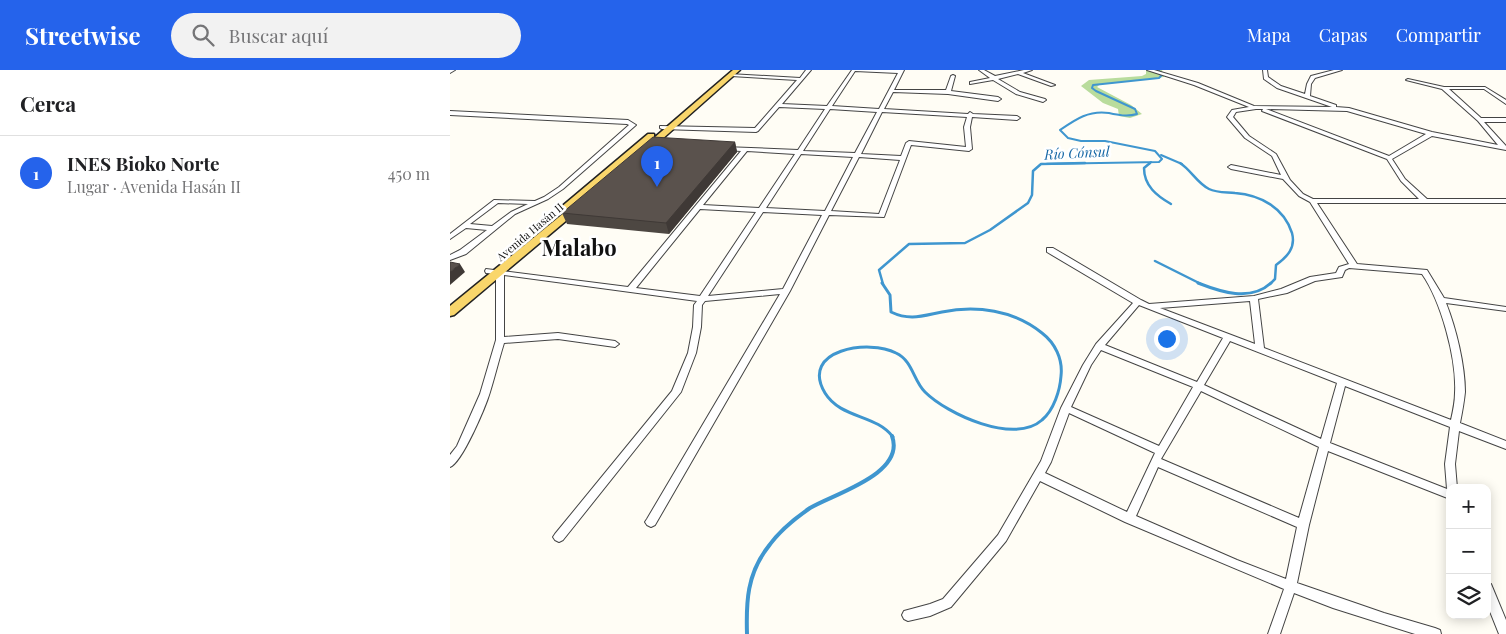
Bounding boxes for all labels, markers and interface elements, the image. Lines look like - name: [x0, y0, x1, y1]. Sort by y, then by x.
- search box: [171, 13, 521, 58]
- text: Streetwise: [25, 19, 141, 51]
- icon: search: [189, 21, 217, 49]
- text: Buscar aquí: [229, 22, 328, 48]
- text: Mapa: [1247, 23, 1291, 47]
- text: Capas: [1319, 23, 1368, 47]
- text: Compartir: [1396, 23, 1481, 47]
- text: Cerca: [20, 89, 76, 117]
- water label: Río Cónsul: [1043, 141, 1111, 164]
- pin: 1: [641, 146, 673, 187]
- text: INES Bioko Norte: [67, 150, 220, 176]
- text: 1: [33, 163, 39, 184]
- text: 450 m: [388, 163, 430, 184]
- text: Lugar · Avenida Hasán II: [67, 176, 241, 197]
- street label: Avenida Hasán II: [492, 199, 566, 265]
- district label: Malabo: [541, 232, 617, 262]
- your location: [1154, 326, 1180, 352]
- map controls: [1446, 484, 1491, 619]
- button: +: [1446, 484, 1491, 529]
- button: −: [1446, 529, 1491, 574]
- button: layers: [1446, 574, 1491, 619]

